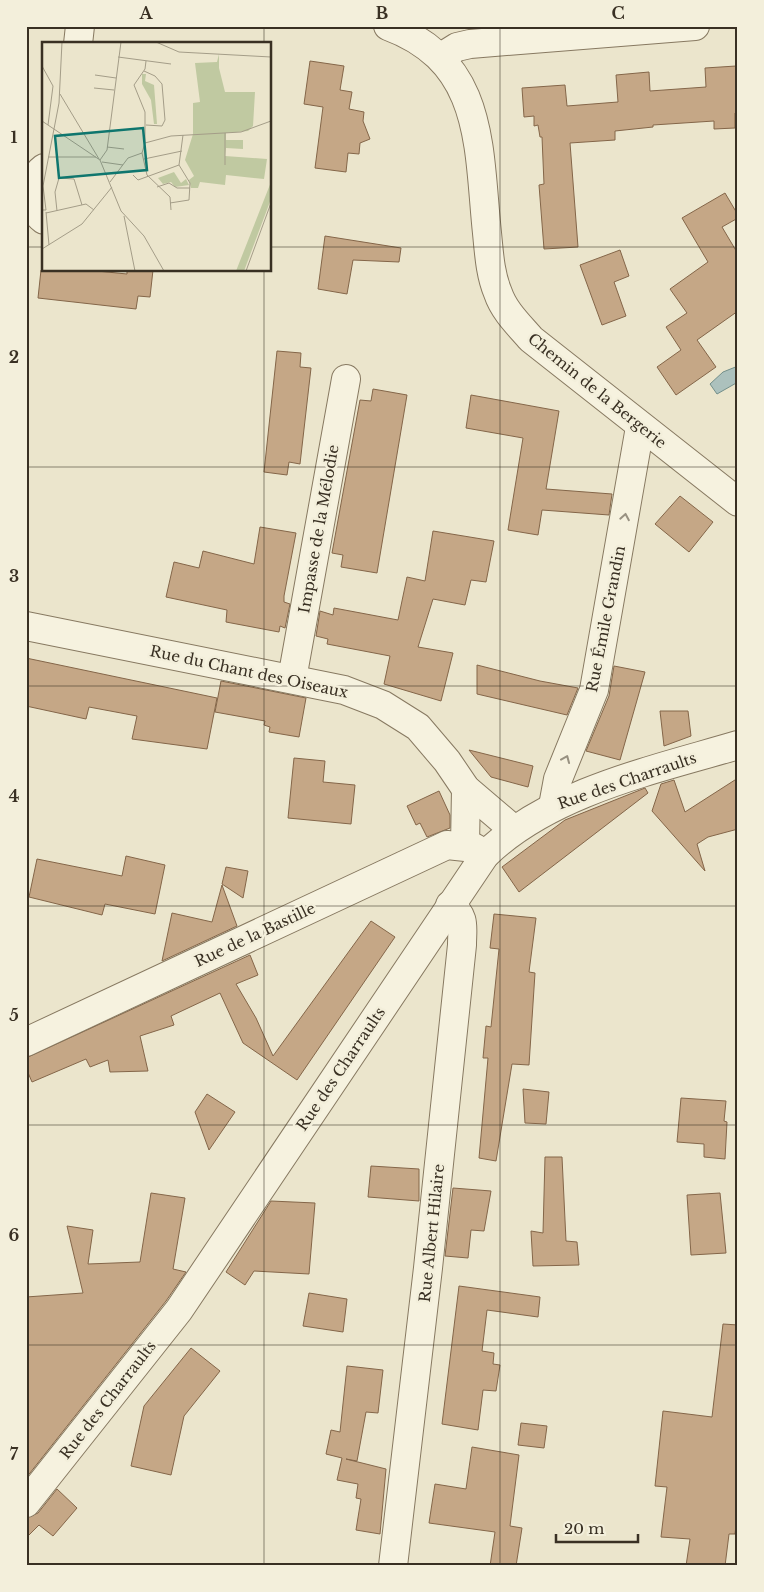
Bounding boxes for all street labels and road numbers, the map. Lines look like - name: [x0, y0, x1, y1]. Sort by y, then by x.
- street label: Chemin de la Bergerie: [524, 329, 670, 452]
- street label: Impasse de la Mélodie: [294, 443, 343, 615]
- street label: Rue Émile Grandin: [582, 544, 629, 694]
- street label: Rue du Chant des Oiseaux: [148, 641, 350, 702]
- street label: Rue des Charraults: [555, 748, 699, 813]
- street label: Rue de la Bastille: [191, 898, 318, 971]
- street label: Rue des Charraults: [292, 1003, 389, 1134]
- street label: Rue Albert Hilaire: [415, 1163, 448, 1303]
- street label: Rue des Charraults: [55, 1336, 160, 1463]

